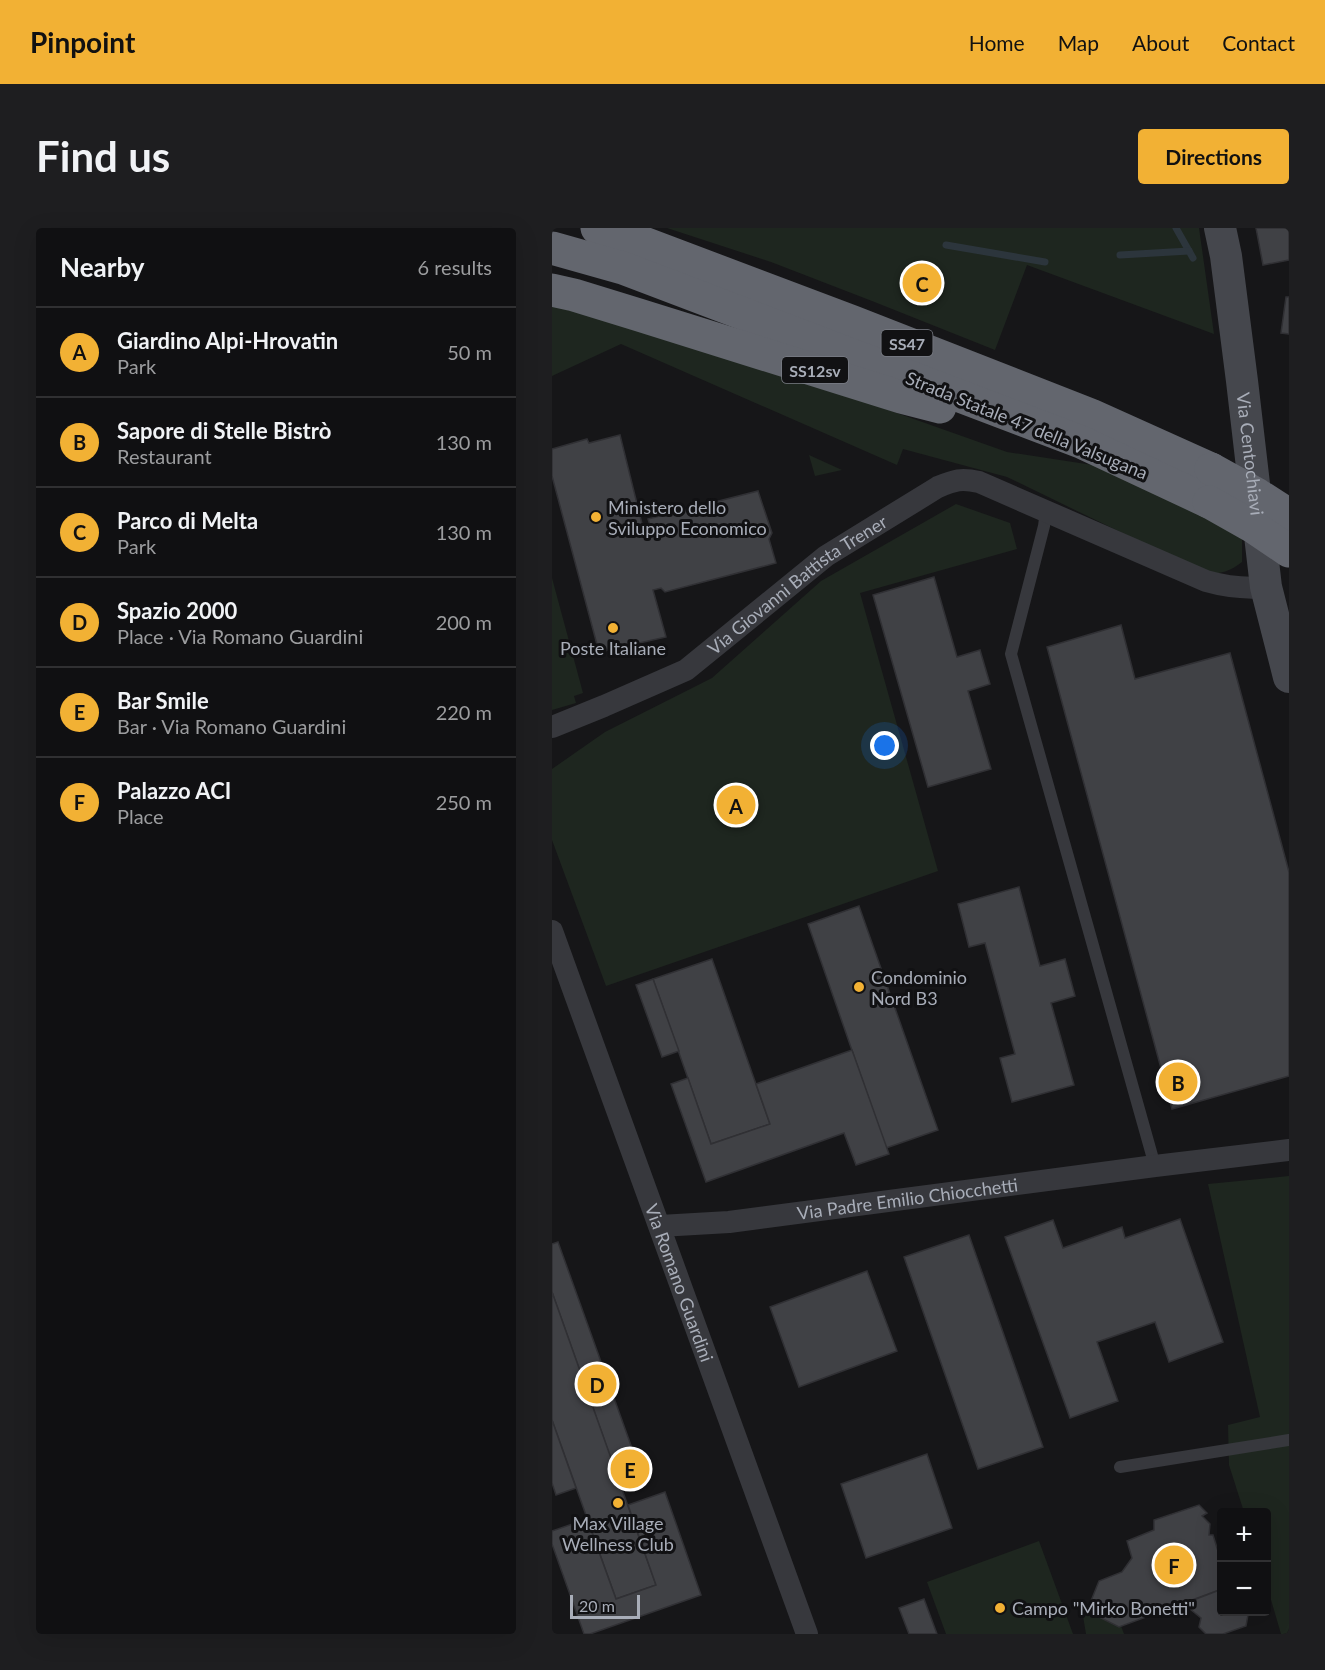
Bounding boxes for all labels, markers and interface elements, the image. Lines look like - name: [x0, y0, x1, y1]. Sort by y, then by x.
- text: Pinpoint: [30, 25, 135, 59]
- text: Home: [969, 30, 1025, 55]
- text: Map: [1058, 30, 1099, 55]
- text: About: [1132, 30, 1189, 55]
- text: Contact: [1222, 30, 1295, 55]
- button: Directions: [1138, 129, 1289, 184]
- text: Find us: [36, 131, 170, 181]
- text: Nearby: [60, 251, 145, 283]
- text: 6 results: [417, 255, 492, 279]
- pin: C: [902, 260, 941, 306]
- text: Giardino Alpi-Hrovatin: [117, 327, 338, 354]
- road number: SS47: [882, 330, 932, 356]
- text: A: [73, 340, 86, 364]
- text: 50 m: [447, 340, 492, 364]
- text: Park: [117, 354, 156, 378]
- road number: SS12sv: [782, 357, 848, 383]
- street label: Strada Statale 47 della Valsugana: [903, 366, 1151, 484]
- street label: Via Centochiavi: [1232, 391, 1269, 516]
- text: Sapore di Stelle Bistrò: [117, 417, 331, 444]
- text: B: [73, 430, 86, 454]
- text: 130 m: [436, 430, 492, 454]
- text: Restaurant: [117, 444, 212, 468]
- place label: Ministero dello Sviluppo Economico: [608, 496, 767, 539]
- text: Parco di Melta: [117, 507, 258, 534]
- marker: Ministero dello Sviluppo Economico: [589, 510, 603, 524]
- street label: Via Giovanni Battista Trener: [703, 510, 891, 659]
- text: C: [73, 520, 86, 544]
- text: 130 m: [436, 520, 492, 544]
- text: Park: [117, 534, 156, 558]
- text: Spazio 2000: [117, 597, 237, 624]
- text: D: [72, 610, 87, 634]
- text: 200 m: [436, 610, 492, 634]
- marker: Poste Italiane: [606, 621, 620, 635]
- text: Place · Via Romano Guardini: [117, 624, 363, 648]
- place label: Poste Italiane: [560, 637, 666, 659]
- text: Bar Smile: [117, 687, 209, 714]
- text: E: [74, 700, 85, 724]
- text: 220 m: [436, 700, 492, 724]
- text: Bar · Via Romano Guardini: [117, 714, 346, 738]
- your location: [870, 731, 899, 760]
- text: Palazzo ACI: [117, 777, 231, 804]
- pin: A: [716, 782, 756, 828]
- text: F: [74, 790, 85, 814]
- text: 250 m: [436, 790, 492, 814]
- text: Place: [117, 804, 164, 828]
- place label: Condominio Nord B3: [871, 966, 967, 1009]
- marker: Condominio Nord B3: [852, 980, 866, 994]
- pin: B: [1158, 1060, 1198, 1104]
- street label: Via Padre Emilio Chiocchetti: [796, 1173, 1019, 1224]
- street label: Via Romano Guardini: [641, 1201, 718, 1365]
- pin: D: [578, 1362, 616, 1406]
- pin: E: [610, 1446, 650, 1492]
- marker: Max Village Wellness Club: [611, 1496, 625, 1510]
- map controls: [1217, 1508, 1271, 1616]
- button: +: [1217, 1508, 1271, 1562]
- place label: Max Village Wellness Club: [562, 1512, 674, 1555]
- pin: F: [1154, 1542, 1194, 1588]
- button: −: [1217, 1562, 1271, 1616]
- scale bar: [570, 1592, 640, 1620]
- text: 20 m: [579, 1596, 615, 1615]
- place label: Campo "Mirko Bonetti": [1012, 1597, 1195, 1619]
- marker: Campo "Mirko Bonetti": [993, 1601, 1007, 1615]

